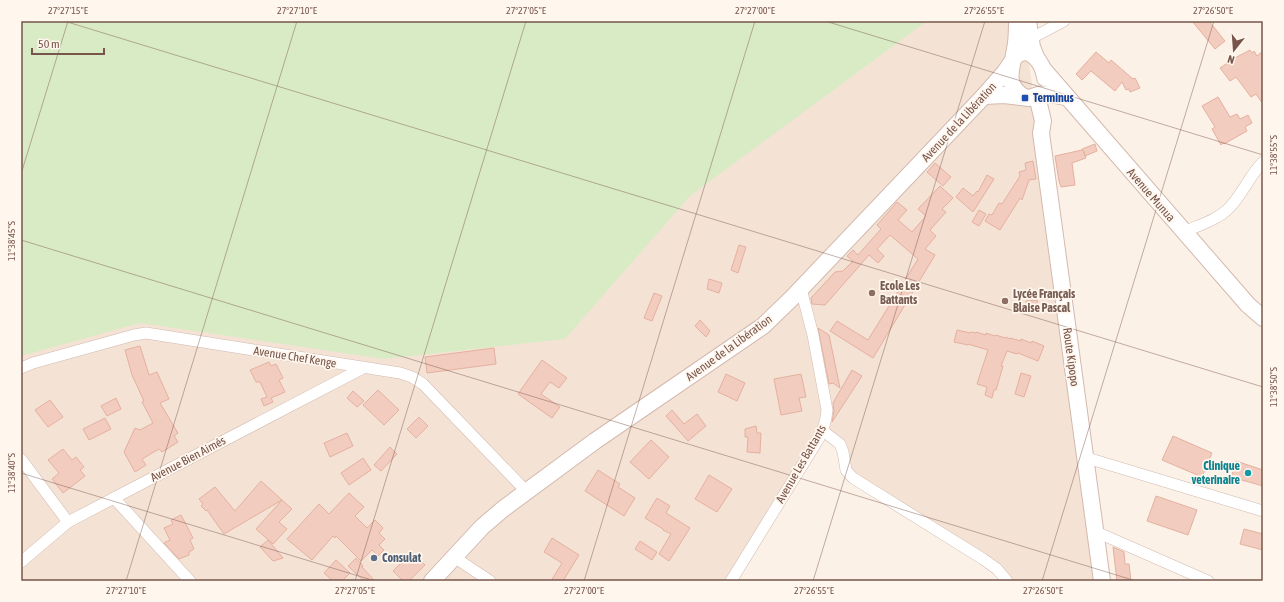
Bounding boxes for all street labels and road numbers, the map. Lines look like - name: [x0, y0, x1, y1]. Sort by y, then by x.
- street label: Avenue de la Libération: [919, 80, 999, 164]
- street label: Avenue Munua: [1124, 166, 1178, 224]
- street label: Avenue de la Libération: [683, 312, 775, 384]
- street label: Route Kipopo: [1060, 327, 1082, 388]
- street label: Avenue Chef Kenge: [253, 344, 337, 370]
- street label: Avenue Les Battants: [773, 422, 829, 506]
- street label: Avenue Bien Aimés: [148, 433, 228, 485]

